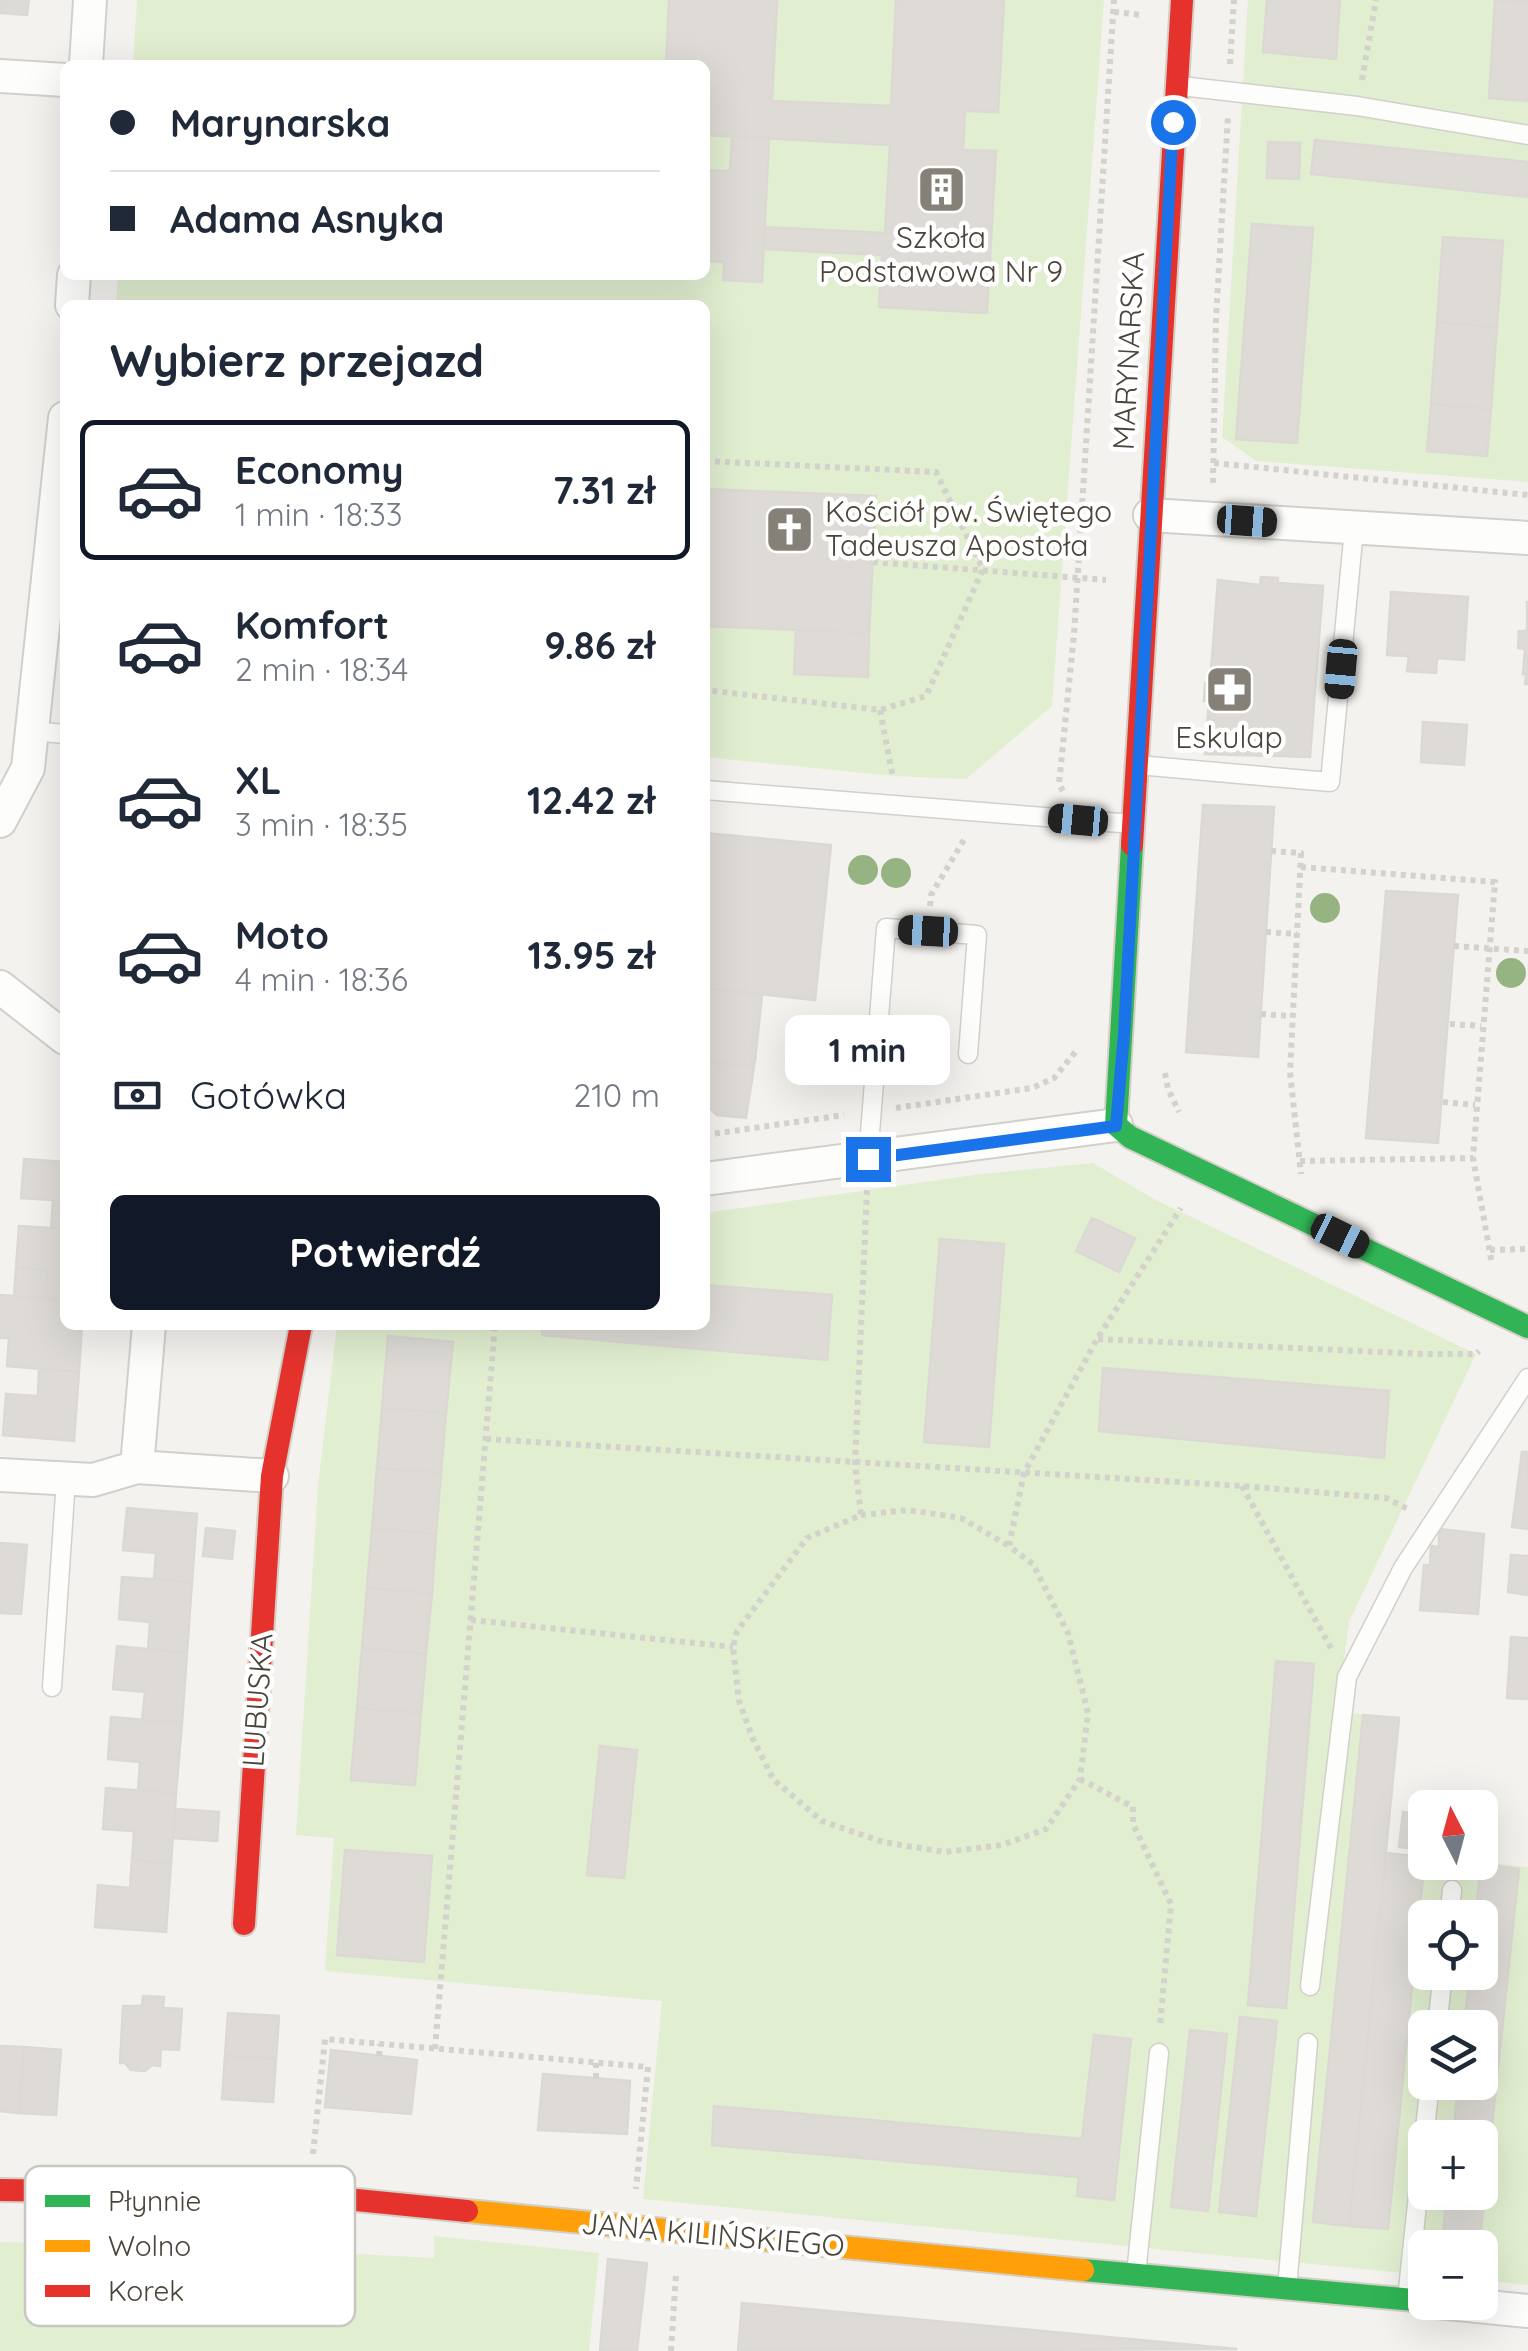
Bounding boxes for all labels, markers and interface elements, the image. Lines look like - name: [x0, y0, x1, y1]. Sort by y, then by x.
- text: Marynarska: [170, 99, 390, 147]
- route start: [1151, 100, 1196, 145]
- building icon: Szkoła Podstawowa Nr 9: [915, 163, 967, 215]
- text: Adama Asnyka: [170, 195, 444, 243]
- place label: Szkoła Podstawowa Nr 9: [819, 218, 1063, 290]
- street label: MARYNARSKA: [1104, 251, 1152, 451]
- text: Wybierz przejazd: [110, 332, 484, 388]
- icon: car: [115, 445, 205, 535]
- text: Economy: [235, 446, 404, 494]
- text: 7.31 zł: [553, 466, 655, 514]
- place label: Kościół pw. Świętego Tadeusza Apostoła: [825, 492, 1112, 564]
- text: 1 min · 18:33: [235, 494, 402, 534]
- church icon: Kościół pw. Świętego Tadeusza Apostoła: [764, 503, 816, 555]
- car: [1216, 504, 1278, 538]
- icon: car: [115, 600, 205, 690]
- text: Komfort: [235, 601, 389, 649]
- text: 9.86 zł: [544, 621, 655, 669]
- car: [1323, 638, 1359, 700]
- text: 2 min · 18:34: [235, 649, 408, 689]
- pharmacy icon: Eskulap: [1203, 663, 1255, 715]
- place label: Eskulap: [1175, 718, 1283, 756]
- icon: car: [115, 755, 205, 845]
- text: XL: [235, 756, 281, 804]
- text: 12.42 zł: [527, 776, 655, 824]
- car: [1047, 802, 1109, 838]
- text: 3 min · 18:35: [235, 804, 408, 844]
- icon: car: [115, 910, 205, 1000]
- text: Moto: [235, 911, 329, 959]
- car: [897, 914, 959, 948]
- text: 13.95 zł: [528, 931, 655, 979]
- text: 4 min · 18:36: [235, 959, 408, 999]
- callout: 1 min: [786, 1014, 950, 1084]
- text: 1 min: [829, 1030, 906, 1070]
- icon: cash: [110, 1068, 165, 1123]
- text: Gotówka: [190, 1071, 347, 1119]
- text: 210 m: [573, 1075, 660, 1115]
- route end: [846, 1137, 891, 1182]
- button: Potwierdź: [110, 1195, 660, 1310]
- car: [1306, 1209, 1374, 1263]
- street label: LUBUSKA: [233, 1632, 281, 1768]
- north arrow: [1408, 1790, 1498, 1880]
- map controls: [1408, 1790, 1498, 2320]
- button: locate: [1408, 1900, 1498, 1990]
- button: layers: [1408, 2010, 1498, 2100]
- button: +: [1408, 2120, 1498, 2210]
- legend: [25, 2166, 355, 2326]
- text: Płynnie: [108, 2183, 201, 2218]
- street label: JANA KILIŃSKIEGO: [580, 2204, 846, 2264]
- text: Wolno: [108, 2228, 191, 2263]
- button: −: [1408, 2230, 1498, 2320]
- text: Korek: [108, 2273, 184, 2308]

